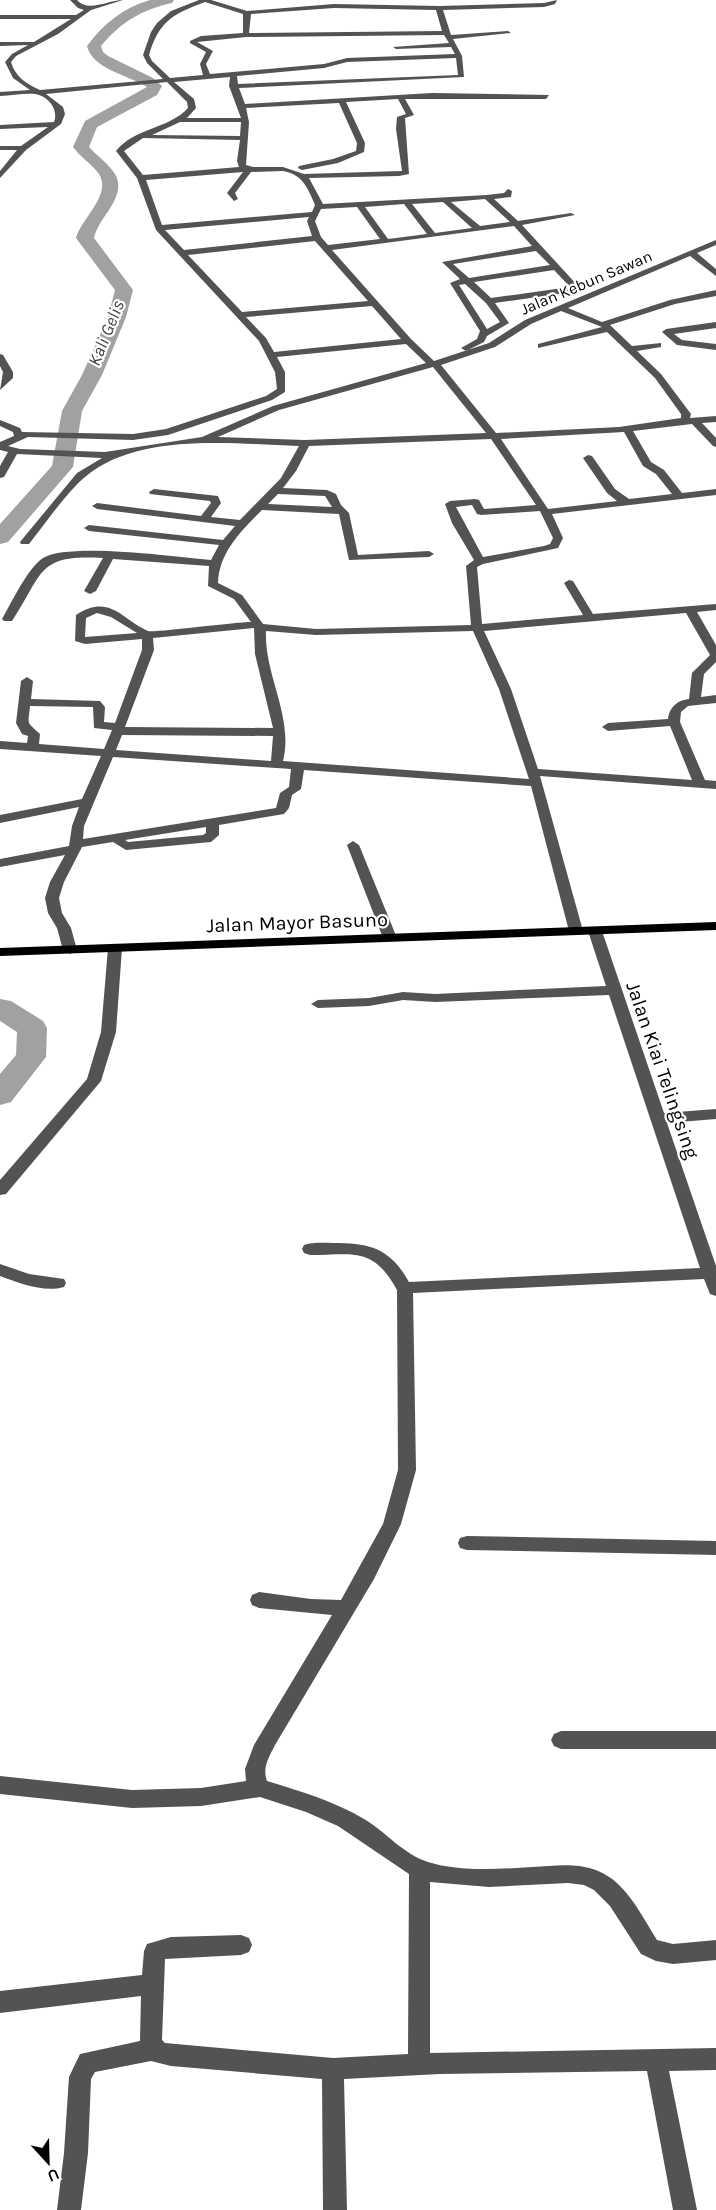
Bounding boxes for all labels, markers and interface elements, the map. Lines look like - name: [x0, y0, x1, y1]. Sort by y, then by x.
- street label: Jalan Kebun Sawan: [518, 246, 655, 319]
- water label: Kali Gelis: [83, 297, 129, 369]
- street label: Jalan Mayor Basuno: [206, 908, 388, 937]
- street label: Jalan Kiai Telingsing: [621, 979, 704, 1162]
- north arrow: [18, 2132, 78, 2192]
- text: U: [45, 2165, 62, 2186]

